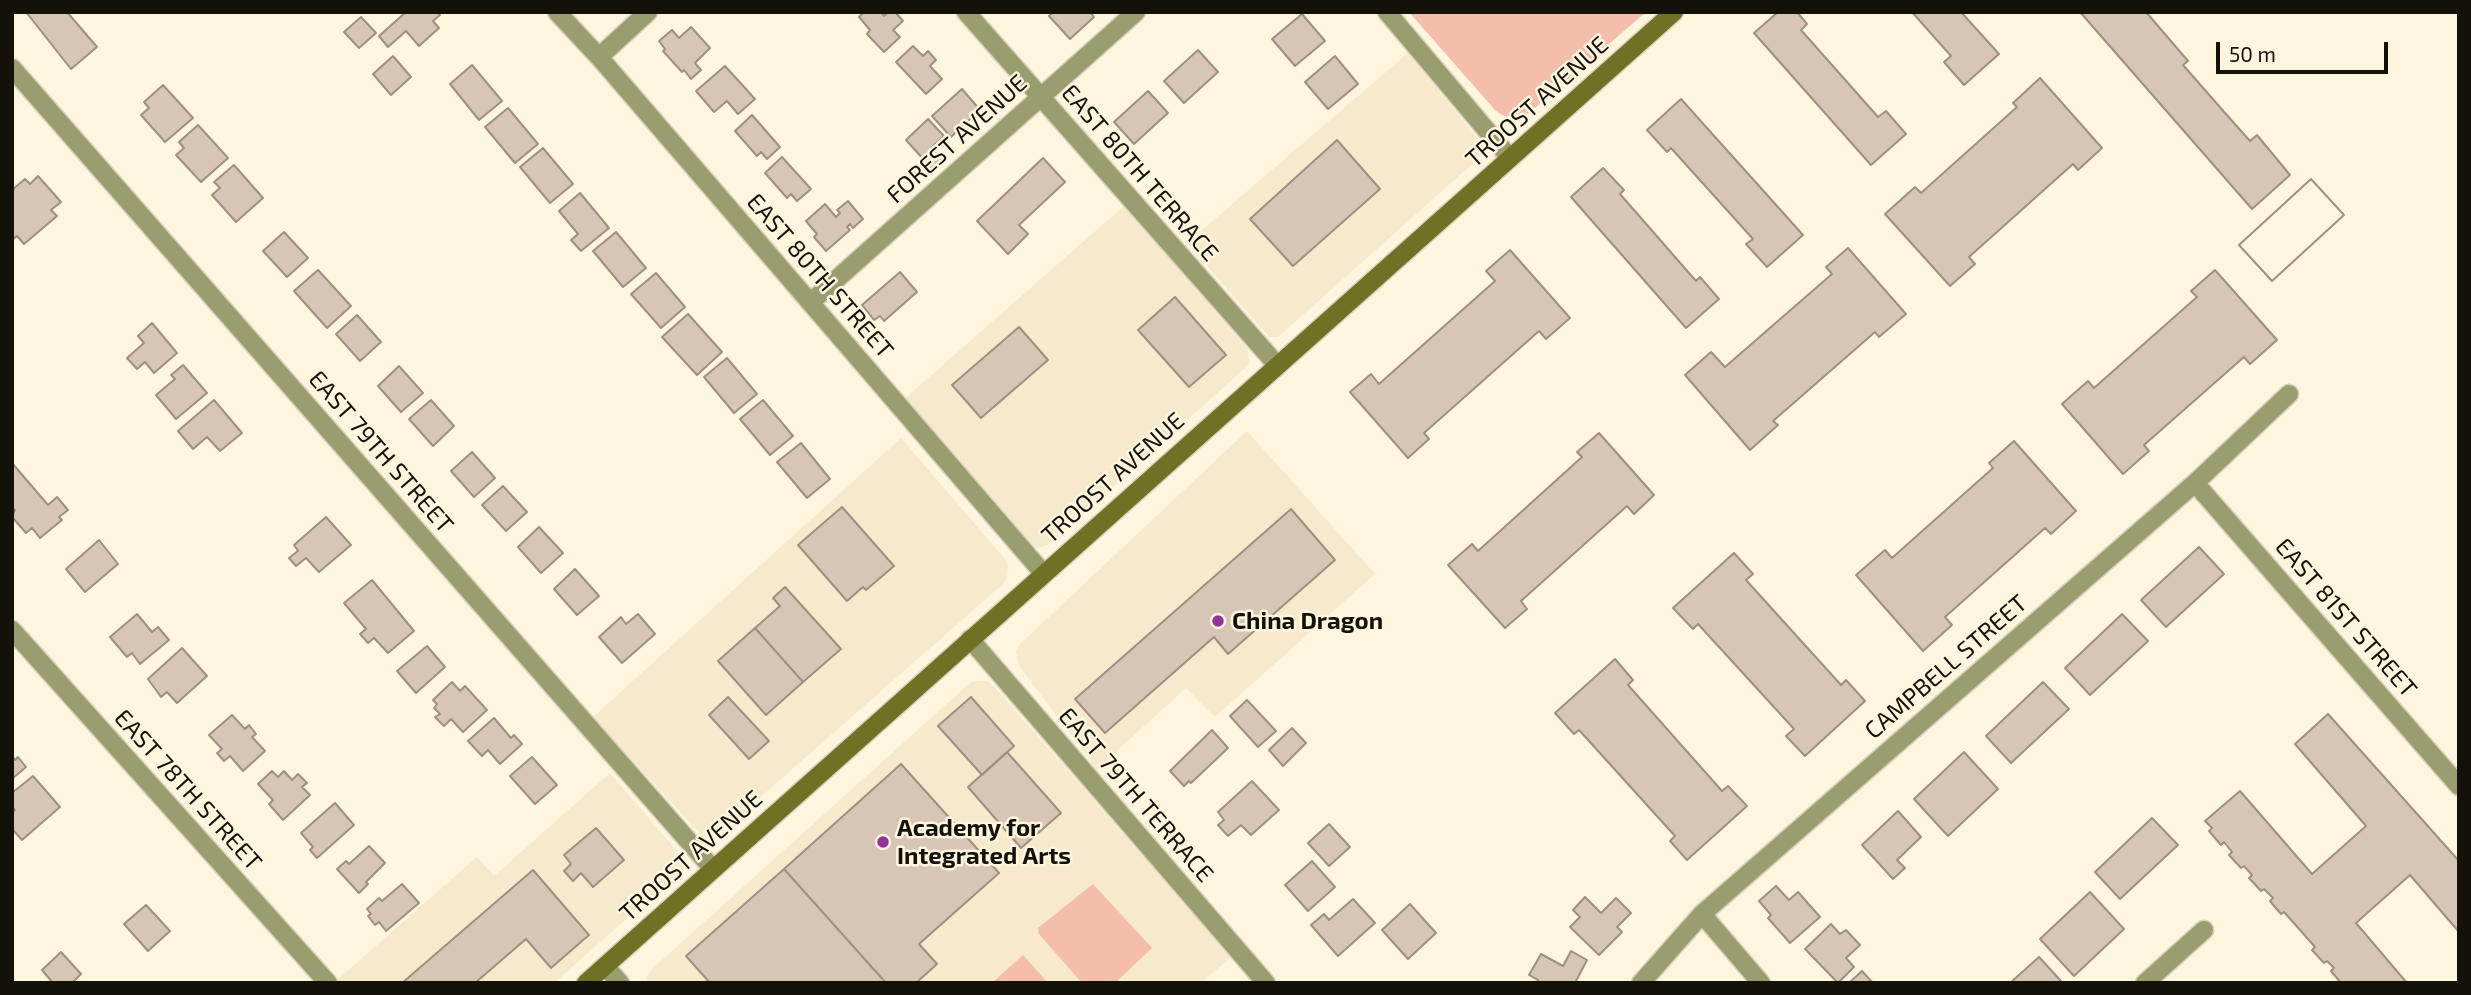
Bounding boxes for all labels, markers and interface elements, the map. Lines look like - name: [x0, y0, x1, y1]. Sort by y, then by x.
- scale bar: [2219, 28, 2390, 72]
- street label: TROOST AVENUE: [1460, 30, 1614, 174]
- text: 50 m: [2229, 41, 2276, 66]
- street label: FOREST AVENUE: [881, 69, 1033, 209]
- street label: EAST 80TH TERRACE: [1055, 79, 1225, 267]
- street label: EAST 80TH STREET: [741, 188, 899, 364]
- street label: EAST 79TH STREET: [303, 365, 459, 539]
- street label: TROOST AVENUE: [1036, 406, 1190, 550]
- street label: EAST 81ST STREET: [2269, 533, 2423, 703]
- street label: CAMPBELL STREET: [1859, 589, 2033, 745]
- place label: China Dragon: [1232, 607, 1383, 635]
- marker: China Dragon: [1210, 613, 1226, 629]
- street label: EAST 79TH TERRACE: [1052, 702, 1220, 888]
- street label: EAST 78TH STREET: [108, 704, 268, 876]
- street label: TROOST AVENUE: [614, 784, 768, 928]
- place label: Academy for Integrated Arts: [897, 814, 1071, 870]
- marker: Academy for Integrated Arts: [875, 834, 891, 850]

